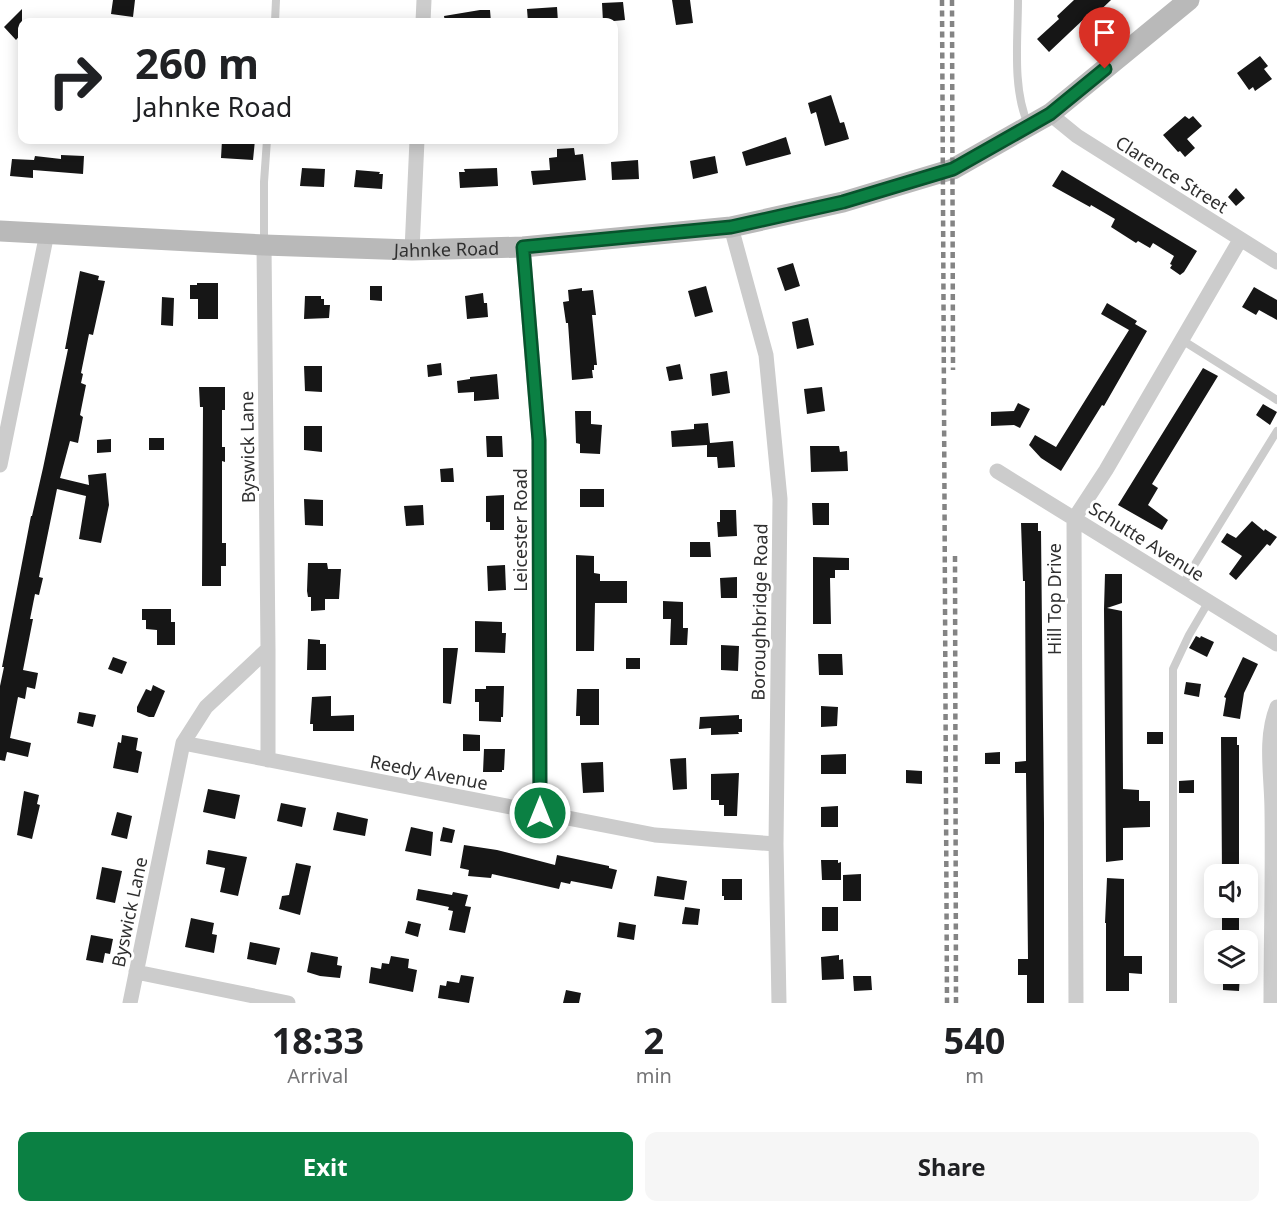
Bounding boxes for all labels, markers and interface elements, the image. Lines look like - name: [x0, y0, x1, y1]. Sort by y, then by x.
- pin: [1079, 7, 1130, 69]
- icon: arrive: [1088, 16, 1121, 49]
- text: 260 m: [135, 34, 259, 91]
- icon: right: [36, 42, 114, 120]
- text: Jahnke Road: [135, 88, 292, 125]
- street label: Clarence Street: [1111, 130, 1233, 218]
- street label: Jahnke Road: [392, 236, 499, 262]
- street label: Byswick Lane: [234, 391, 260, 503]
- street label: Leicester Road: [508, 468, 532, 592]
- street label: Schutte Avenue: [1085, 496, 1209, 586]
- street label: Boroughbridge Road: [745, 523, 773, 701]
- street label: Hill Top Drive: [1042, 543, 1066, 655]
- street label: Reedy Avenue: [368, 749, 490, 795]
- position arrow: [508, 781, 572, 845]
- street label: Byswick Lane: [106, 855, 152, 969]
- map controls: [1204, 864, 1258, 984]
- button: sound: [1204, 864, 1258, 918]
- button: layers: [1204, 930, 1258, 984]
- text: 18:33: [272, 1016, 364, 1065]
- text: 2: [644, 1016, 664, 1065]
- text: 540: [944, 1016, 1005, 1065]
- text: Arrival: [287, 1062, 348, 1089]
- text: min: [636, 1062, 672, 1089]
- text: m: [965, 1062, 984, 1089]
- button: Exit: [18, 1132, 633, 1201]
- button: Share: [645, 1132, 1259, 1201]

